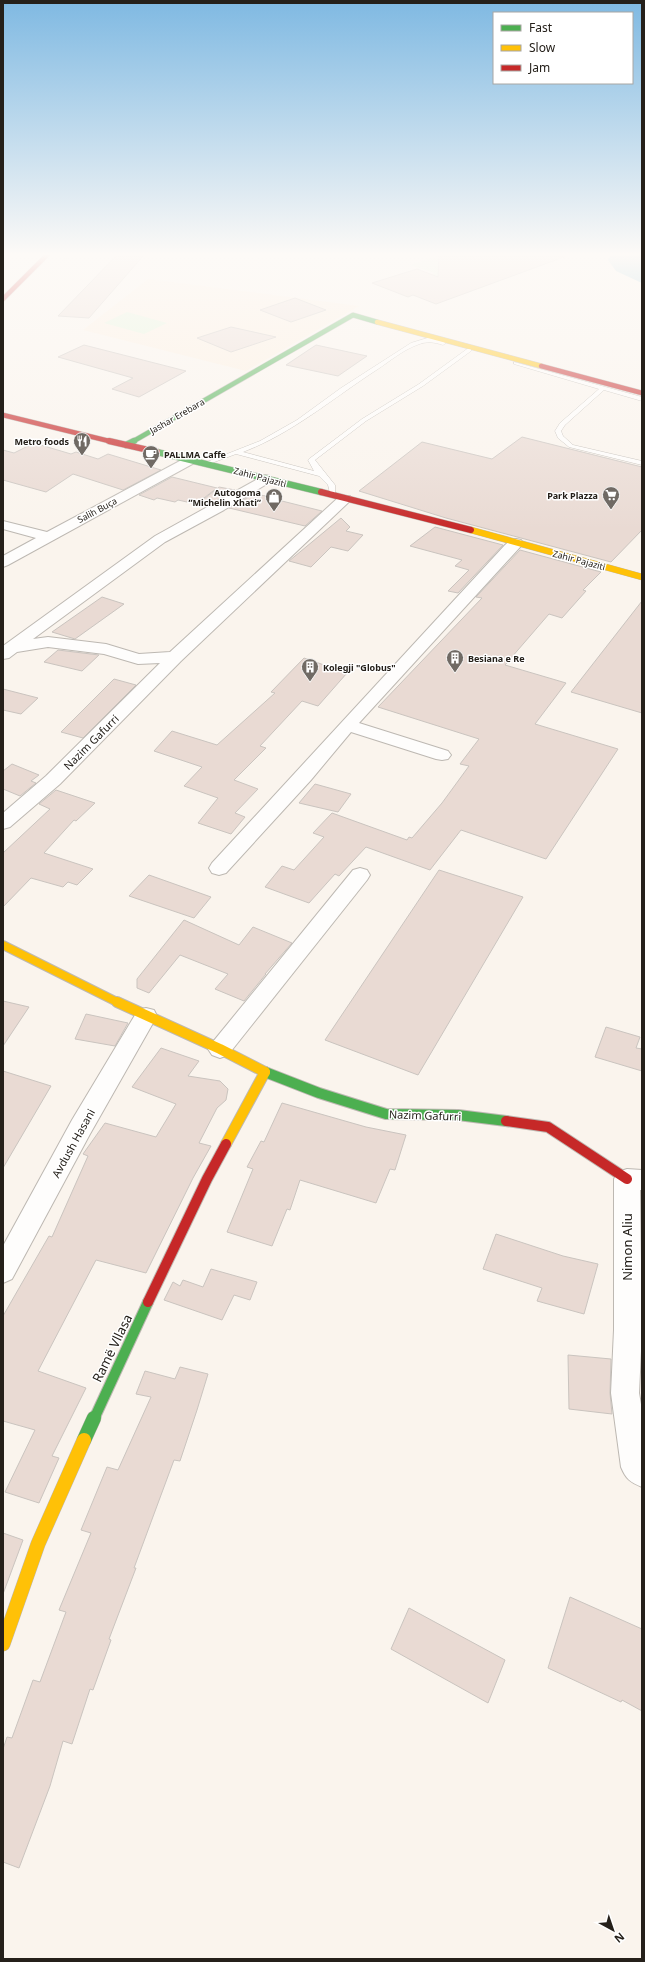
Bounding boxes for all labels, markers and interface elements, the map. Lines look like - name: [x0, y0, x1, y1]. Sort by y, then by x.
- legend: [493, 12, 633, 84]
- text: Fast: [529, 19, 553, 36]
- text: Slow: [529, 39, 556, 56]
- text: Jam: [528, 59, 550, 76]
- street label: Jashar Erebara: [146, 395, 207, 437]
- restaurant icon: Metro foods: [72, 431, 92, 456]
- place label: Metro foods: [14, 435, 69, 448]
- cafe icon: PALLMA Caffe: [141, 444, 161, 469]
- place label: PALLMA Caffe: [164, 448, 226, 461]
- street label: Zahir Pajaziti: [232, 464, 288, 490]
- supermarket icon: Park Plazza: [601, 485, 621, 510]
- place label: Autogoma ʺMichelin Xhatiʺ: [188, 486, 261, 509]
- shop icon: Autogoma ʺMichelin Xhatiʺ: [264, 487, 284, 512]
- place label: Park Plazza: [547, 489, 598, 502]
- street label: Salih Buça: [75, 494, 119, 526]
- street label: Zahir Pajaziti: [551, 547, 607, 573]
- building icon: Besiana e Re: [445, 648, 465, 673]
- place label: Besiana e Re: [468, 652, 525, 665]
- building icon: Kolegji "Globus": [300, 657, 320, 682]
- place label: Kolegji "Globus": [323, 661, 396, 674]
- street label: Nazim Gafurri: [60, 711, 122, 773]
- street label: Avdush Hasani: [48, 1106, 98, 1180]
- street label: Nazim Gafurri: [389, 1106, 461, 1124]
- street label: Nimon Aliu: [618, 1213, 636, 1281]
- street label: Ramë Vllasa: [88, 1311, 136, 1385]
- north arrow: [593, 1910, 633, 1950]
- text: N: [611, 1929, 628, 1947]

